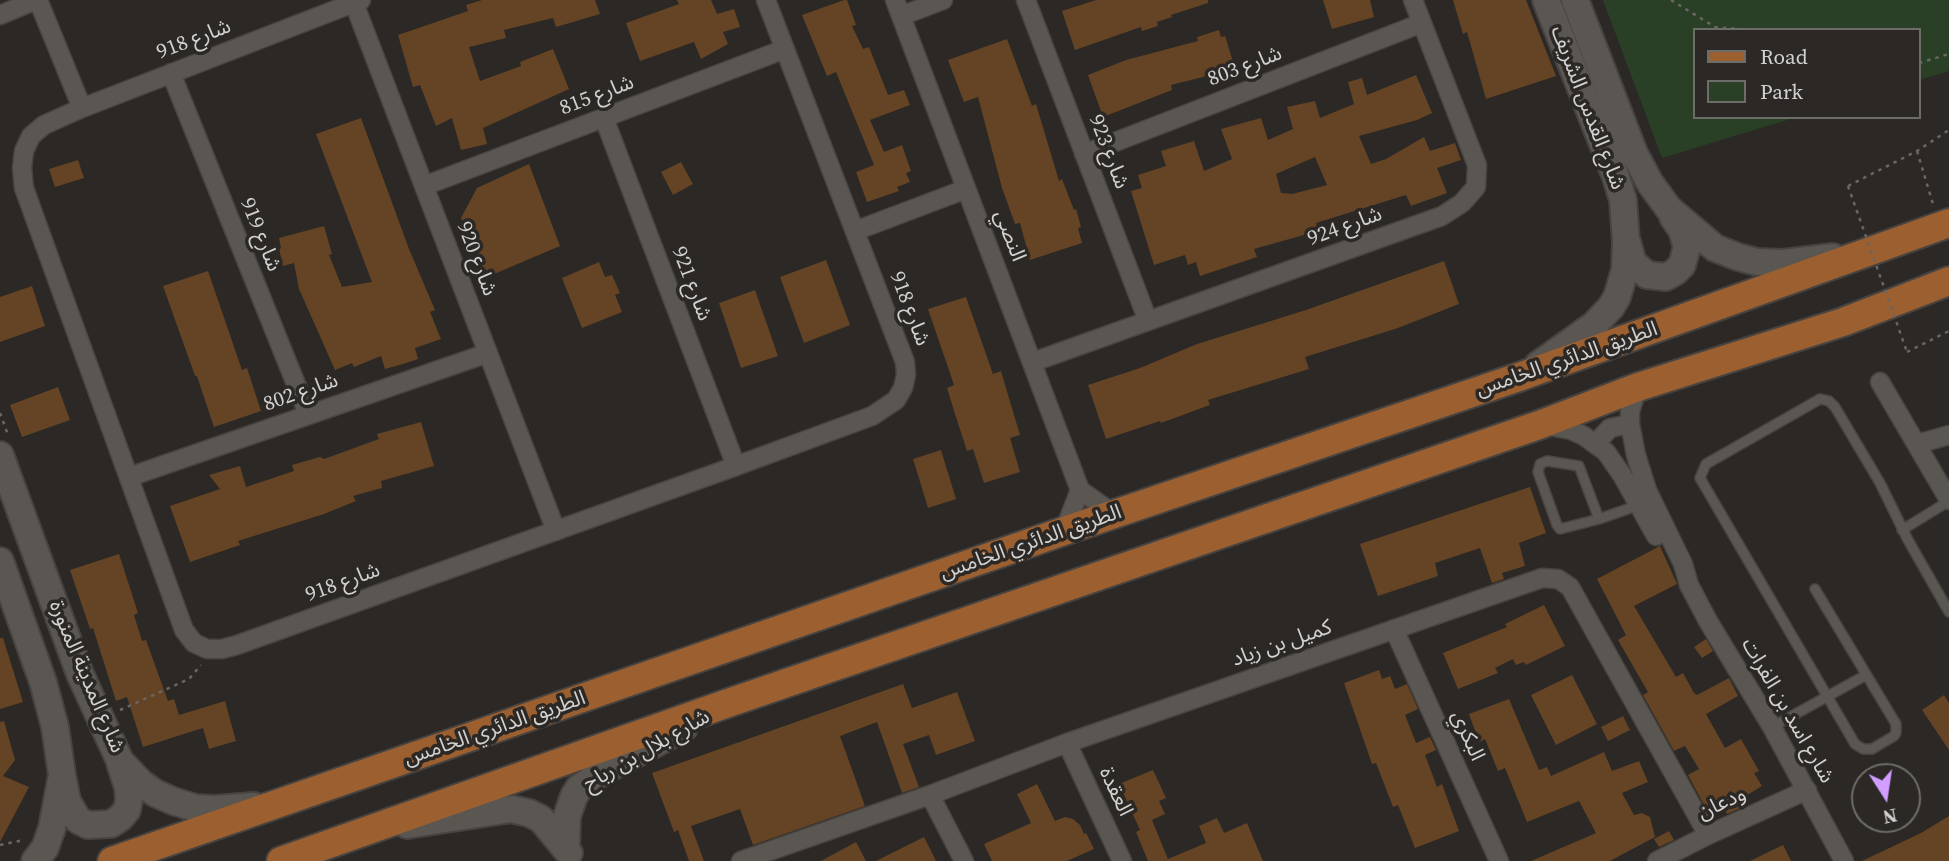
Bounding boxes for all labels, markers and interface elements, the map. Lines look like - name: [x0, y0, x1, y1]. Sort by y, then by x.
- street label: شارع 918: [153, 14, 235, 66]
- street label: شارع القدس الشريف: [1544, 23, 1630, 193]
- legend: [1694, 28, 1921, 119]
- street label: شارع 803: [1204, 41, 1286, 93]
- text: Road: [1760, 42, 1808, 71]
- street label: شارع 815: [556, 70, 638, 122]
- text: Park: [1760, 77, 1803, 106]
- street label: شارع 923: [1082, 111, 1134, 193]
- street label: شارع 919: [234, 194, 286, 276]
- street label: شارع 924: [1304, 202, 1386, 252]
- street label: النصي: [988, 207, 1030, 265]
- street label: شارع 920: [450, 218, 502, 300]
- street label: شارع 921: [665, 243, 717, 325]
- street label: شارع 918: [883, 268, 935, 350]
- street label: الطريق الدائري الخامس: [1473, 317, 1661, 403]
- street label: شارع 802: [260, 368, 342, 418]
- street label: الطريق الدائري الخامس: [937, 500, 1125, 586]
- street label: شارع 918: [302, 558, 384, 608]
- street label: شارع المدينة المنورة: [43, 597, 129, 757]
- street label: كميل بن زياد: [1229, 615, 1335, 673]
- street label: شارع اسد بن الفرات: [1735, 634, 1839, 788]
- street label: الطريق الدائري الخامس: [401, 686, 589, 772]
- street label: شارع بلال بن رباح: [579, 705, 715, 797]
- street label: البكري: [1445, 707, 1489, 765]
- street label: العقدة: [1093, 763, 1137, 821]
- north arrow: [1851, 763, 1921, 833]
- street label: ودعان: [1694, 782, 1750, 826]
- text: N: [1880, 802, 1899, 831]

